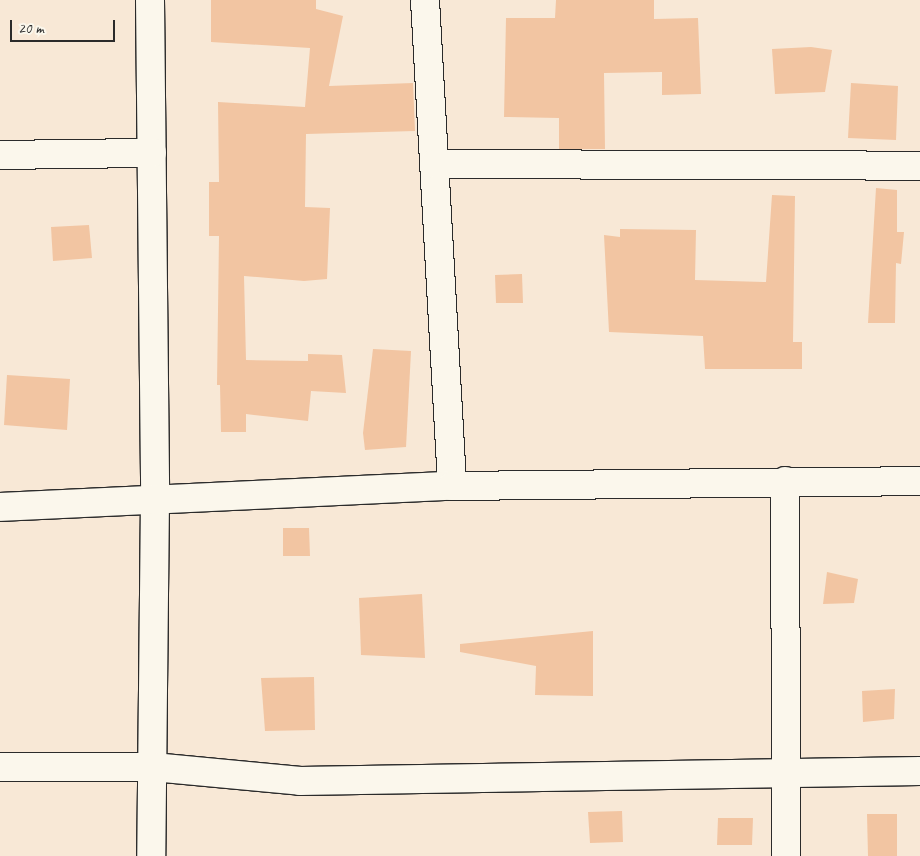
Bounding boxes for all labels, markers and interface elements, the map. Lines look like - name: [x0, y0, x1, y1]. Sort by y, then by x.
- scale bar: [12, 10, 118, 42]
- text: 20 m: [18, 19, 44, 38]

